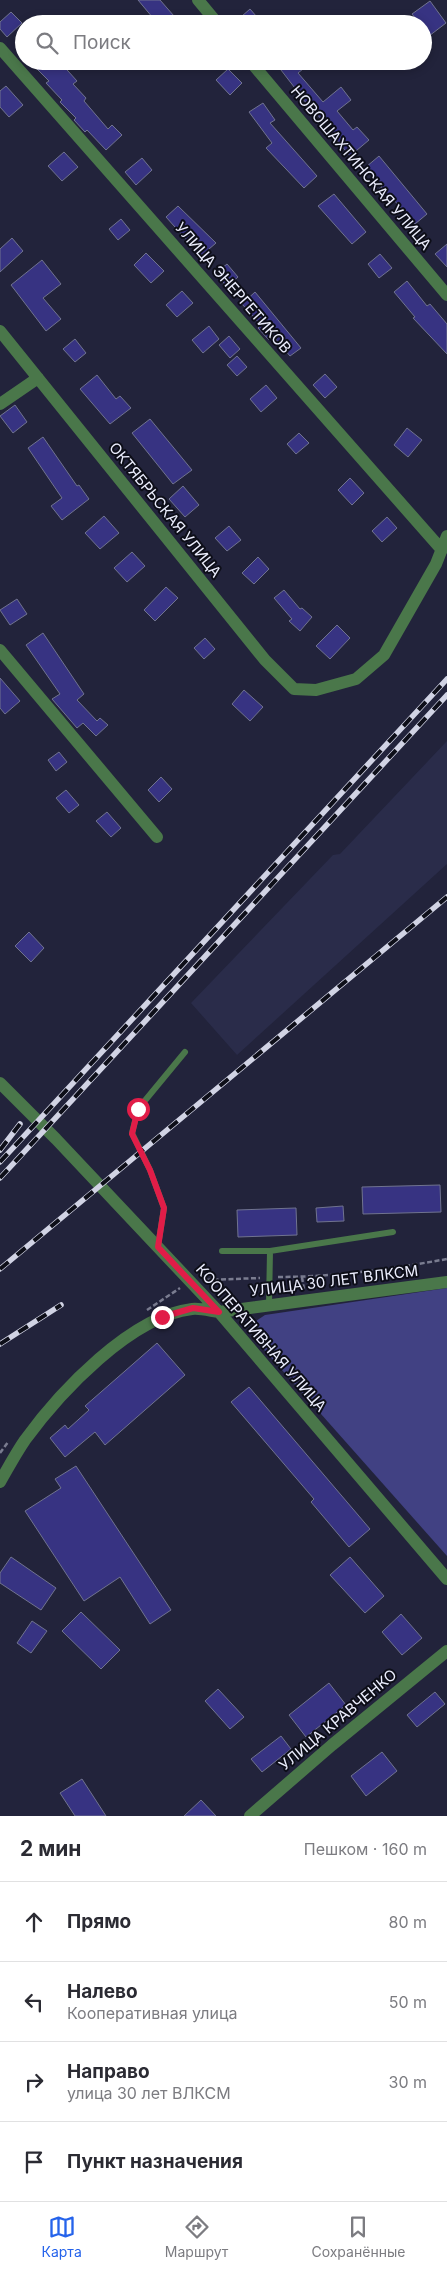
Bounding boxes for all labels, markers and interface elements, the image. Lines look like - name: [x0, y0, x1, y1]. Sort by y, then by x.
- search box: [15, 15, 432, 70]
- icon: search: [33, 29, 61, 57]
- text: Поиск: [73, 31, 131, 54]
- street label: НОВОШАХТИНСКАЯ УЛИЦА: [287, 82, 436, 254]
- street label: УЛИЦА ЭНЕРГЕТИКОВ: [171, 218, 296, 357]
- street label: ОКТЯБРЬСКАЯ УЛИЦА: [105, 438, 226, 581]
- route start: [127, 1098, 150, 1121]
- street label: КООПЕРАТИВНАЯ УЛИЦА: [192, 1260, 331, 1415]
- street label: УЛИЦА 30 ЛЕТ ВЛКСМ: [249, 1261, 419, 1300]
- route end: [151, 1306, 174, 1329]
- street label: УЛИЦА КРАВЧЕНКО: [275, 1665, 400, 1774]
- text: 2 мин: [20, 1836, 81, 1861]
- text: Пешком · 160 m: [304, 1839, 427, 1859]
- icon: ahead: [20, 1908, 48, 1936]
- text: Прямо: [67, 1910, 131, 1933]
- text: 80 m: [388, 1912, 427, 1932]
- text: Налево: [67, 1980, 138, 2003]
- icon: left: [20, 1988, 48, 2016]
- text: 50 m: [389, 1992, 427, 2012]
- text: Кооперативная улица: [67, 2003, 237, 2023]
- text: Направо: [67, 2060, 150, 2083]
- icon: right: [20, 2068, 48, 2096]
- text: 30 m: [389, 2072, 427, 2092]
- text: улица 30 лет ВЛКСМ: [67, 2083, 231, 2103]
- icon: arrive: [20, 2148, 48, 2176]
- text: Пункт назначения: [67, 2150, 243, 2173]
- tab: Карта: [42, 2213, 82, 2260]
- tab: Маршрут: [165, 2213, 228, 2260]
- tab: Сохранённые: [311, 2213, 405, 2260]

